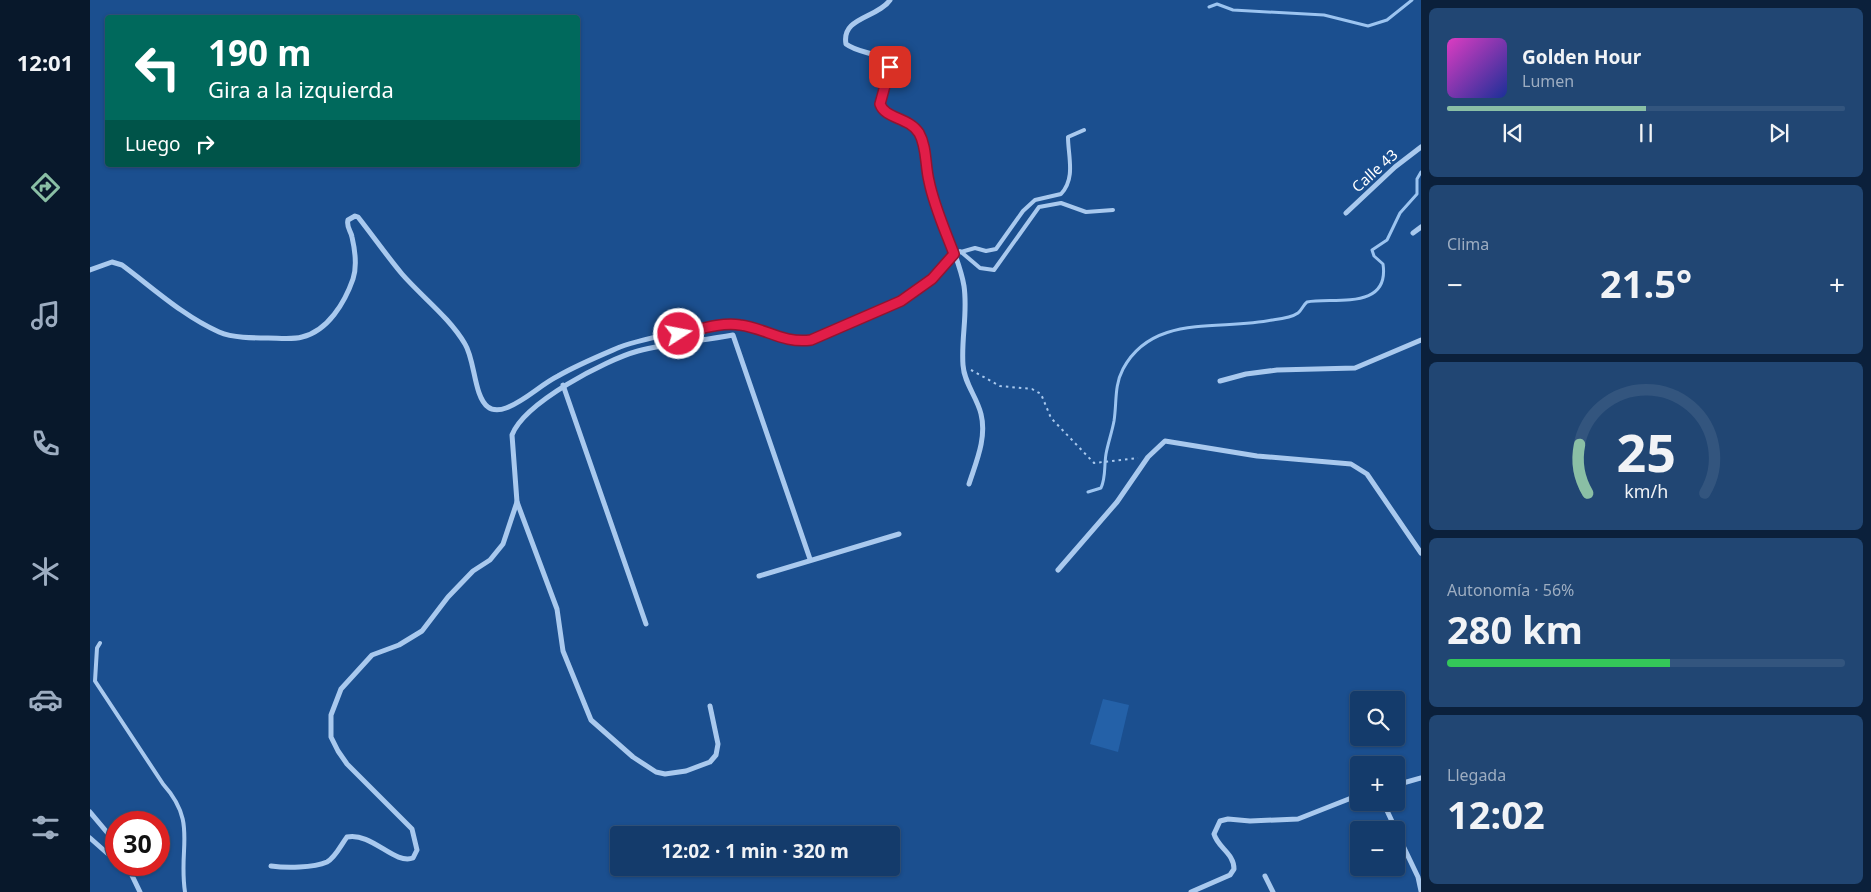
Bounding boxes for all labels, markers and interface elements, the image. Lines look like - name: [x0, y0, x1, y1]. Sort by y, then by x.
- text: 190 m: [208, 29, 311, 76]
- icon: left: [125, 35, 190, 100]
- text: Golden Hour: [1522, 44, 1641, 70]
- pin: [869, 46, 911, 88]
- text: 12:01: [17, 47, 73, 77]
- icon: arrive: [876, 53, 904, 81]
- text: Lumen: [1522, 70, 1574, 92]
- text: Gira a la izquierda: [208, 74, 394, 104]
- icon: previous: [1499, 119, 1527, 147]
- icon: pause: [1632, 119, 1660, 147]
- icon: next: [1765, 119, 1793, 147]
- icon: right: [191, 130, 219, 158]
- text: Luego: [125, 131, 181, 157]
- street label: Calle 43: [1347, 144, 1402, 196]
- icon: directions: [28, 170, 63, 205]
- text: Clima: [1447, 233, 1489, 255]
- text: 21.5°: [1600, 257, 1692, 309]
- text: −: [1447, 265, 1463, 303]
- text: +: [1829, 265, 1845, 303]
- icon: music: [28, 298, 63, 333]
- position arrow: [652, 307, 704, 359]
- text: 25: [1616, 416, 1676, 487]
- icon: phone: [28, 426, 63, 461]
- text: km/h: [1624, 479, 1668, 503]
- icon: climate: [28, 554, 63, 589]
- text: Autonomía · 56%: [1447, 579, 1574, 601]
- text: 280 km: [1447, 603, 1583, 655]
- icon: car: [28, 682, 63, 717]
- map controls: [1350, 691, 1405, 876]
- button: search: [1350, 691, 1405, 746]
- button: +: [1350, 756, 1405, 811]
- text: Llegada: [1447, 764, 1506, 786]
- text: 12:02: [1447, 788, 1545, 840]
- icon: filters: [28, 810, 63, 845]
- speed limit sign: 30: [105, 811, 170, 876]
- button: −: [1350, 821, 1405, 876]
- text: 12:02 · 1 min · 320 m: [661, 838, 849, 864]

